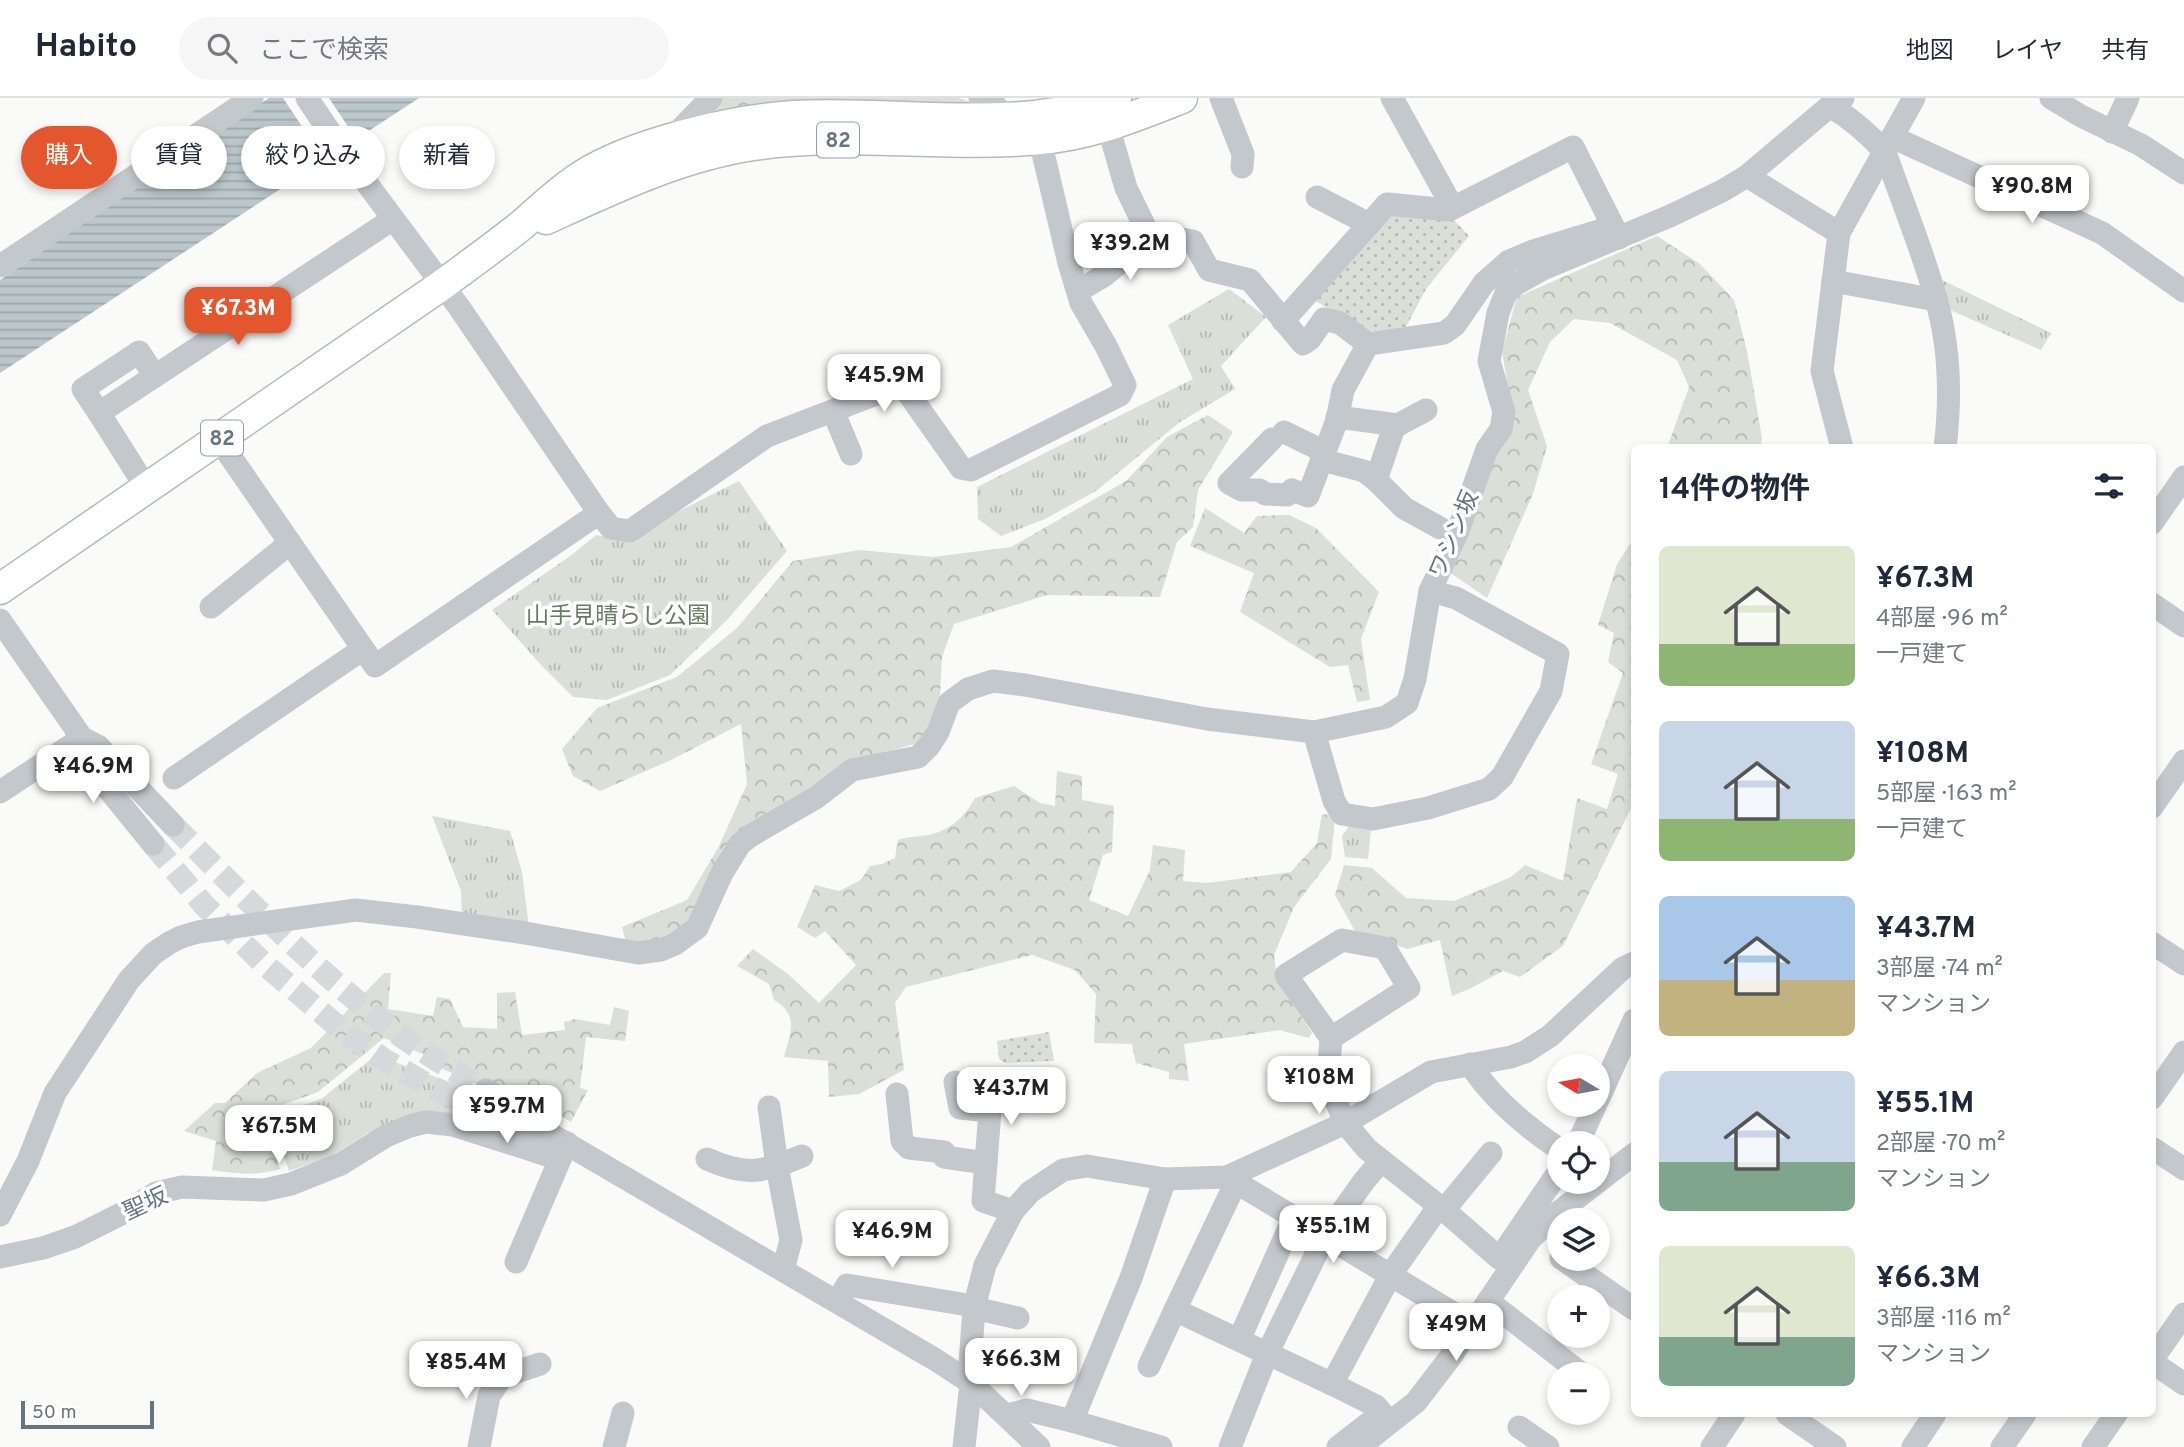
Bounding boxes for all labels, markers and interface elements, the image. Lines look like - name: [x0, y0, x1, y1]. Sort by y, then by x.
- search box: [179, 17, 669, 80]
- text: Habito: [35, 27, 137, 69]
- icon: search: [203, 29, 241, 67]
- text: ここで検索: [259, 35, 389, 68]
- text: 地図: [1906, 37, 1954, 67]
- text: レイヤ: [1992, 37, 2063, 67]
- text: 共有: [2101, 37, 2149, 67]
- road number: 82: [817, 122, 859, 158]
- chip: 購入: [21, 126, 117, 189]
- chip: 賃貸: [131, 126, 227, 189]
- chip: 絞り込み: [241, 126, 385, 189]
- chip: 新着: [399, 126, 495, 189]
- pin: ¥90.8M: [1975, 166, 2089, 225]
- text: ¥90.8M: [1991, 173, 2073, 202]
- pin: ¥39.2M: [1073, 222, 1187, 282]
- text: ¥39.2M: [1090, 230, 1170, 259]
- pin: ¥67.3M: [181, 288, 295, 347]
- text: ¥67.3M: [200, 295, 276, 324]
- pin: ¥45.9M: [827, 354, 941, 414]
- text: ¥45.9M: [843, 362, 925, 391]
- road number: 82: [201, 420, 243, 456]
- icon: filters: [2090, 467, 2128, 505]
- text: 14件の物件: [1659, 472, 1810, 509]
- street label: ワシン坂: [1424, 487, 1487, 583]
- text: ¥67.3M: [1876, 561, 1974, 598]
- icon: home: [1715, 574, 1799, 658]
- park label: 山手見晴らし公園: [526, 603, 710, 632]
- text: 4部屋 · 96 m²: [1876, 605, 2008, 634]
- text: 一戸建て: [1876, 641, 1968, 670]
- text: ¥108M: [1876, 736, 1969, 773]
- pin: ¥46.9M: [36, 746, 150, 805]
- icon: home: [1715, 749, 1799, 833]
- text: ¥46.9M: [52, 753, 134, 782]
- text: 5部屋 · 163 m²: [1876, 780, 2016, 809]
- text: 一戸建て: [1876, 816, 1968, 845]
- text: ¥43.7M: [1876, 911, 1976, 948]
- icon: home: [1715, 924, 1799, 1008]
- text: 3部屋 · 74 m²: [1876, 955, 2003, 984]
- text: マンション: [1876, 991, 1991, 1020]
- north arrow: [1547, 1054, 1610, 1116]
- map controls: [1547, 1054, 1610, 1425]
- pin: ¥108M: [1270, 1056, 1368, 1116]
- text: ¥108M: [1283, 1064, 1355, 1093]
- pin: ¥43.7M: [954, 1068, 1068, 1127]
- text: ¥43.7M: [973, 1075, 1049, 1104]
- pin: ¥59.7M: [450, 1086, 564, 1145]
- text: ¥55.1M: [1876, 1086, 1974, 1123]
- text: ¥59.7M: [469, 1093, 545, 1122]
- icon: home: [1715, 1099, 1799, 1183]
- pin: ¥67.5M: [222, 1105, 336, 1165]
- text: ¥67.5M: [241, 1113, 317, 1142]
- text: 2部屋 · 70 m²: [1876, 1130, 2005, 1159]
- button: locate: [1547, 1131, 1610, 1194]
- text: マンション: [1876, 1166, 1991, 1195]
- street label: 聖坂: [119, 1182, 173, 1228]
- pin: ¥55.1M: [1276, 1206, 1390, 1265]
- button: layers: [1547, 1208, 1610, 1271]
- pin: ¥46.9M: [835, 1210, 949, 1270]
- text: ¥55.1M: [1295, 1213, 1371, 1242]
- text: ¥46.9M: [851, 1218, 933, 1247]
- text: ¥66.3M: [1876, 1261, 1981, 1298]
- icon: home: [1715, 1274, 1799, 1358]
- button: +: [1547, 1285, 1610, 1348]
- pin: ¥49M: [1415, 1304, 1497, 1363]
- text: 3部屋 · 116 m²: [1876, 1305, 2011, 1334]
- text: ¥49M: [1425, 1311, 1487, 1340]
- pin: ¥66.3M: [964, 1338, 1078, 1398]
- text: マンション: [1876, 1341, 1991, 1370]
- pin: ¥85.4M: [409, 1342, 523, 1401]
- text: ¥66.3M: [981, 1346, 1061, 1375]
- text: ¥85.4M: [425, 1349, 507, 1378]
- button: −: [1547, 1362, 1610, 1425]
- scale bar: [21, 1398, 154, 1430]
- text: 50 m: [32, 1401, 77, 1425]

